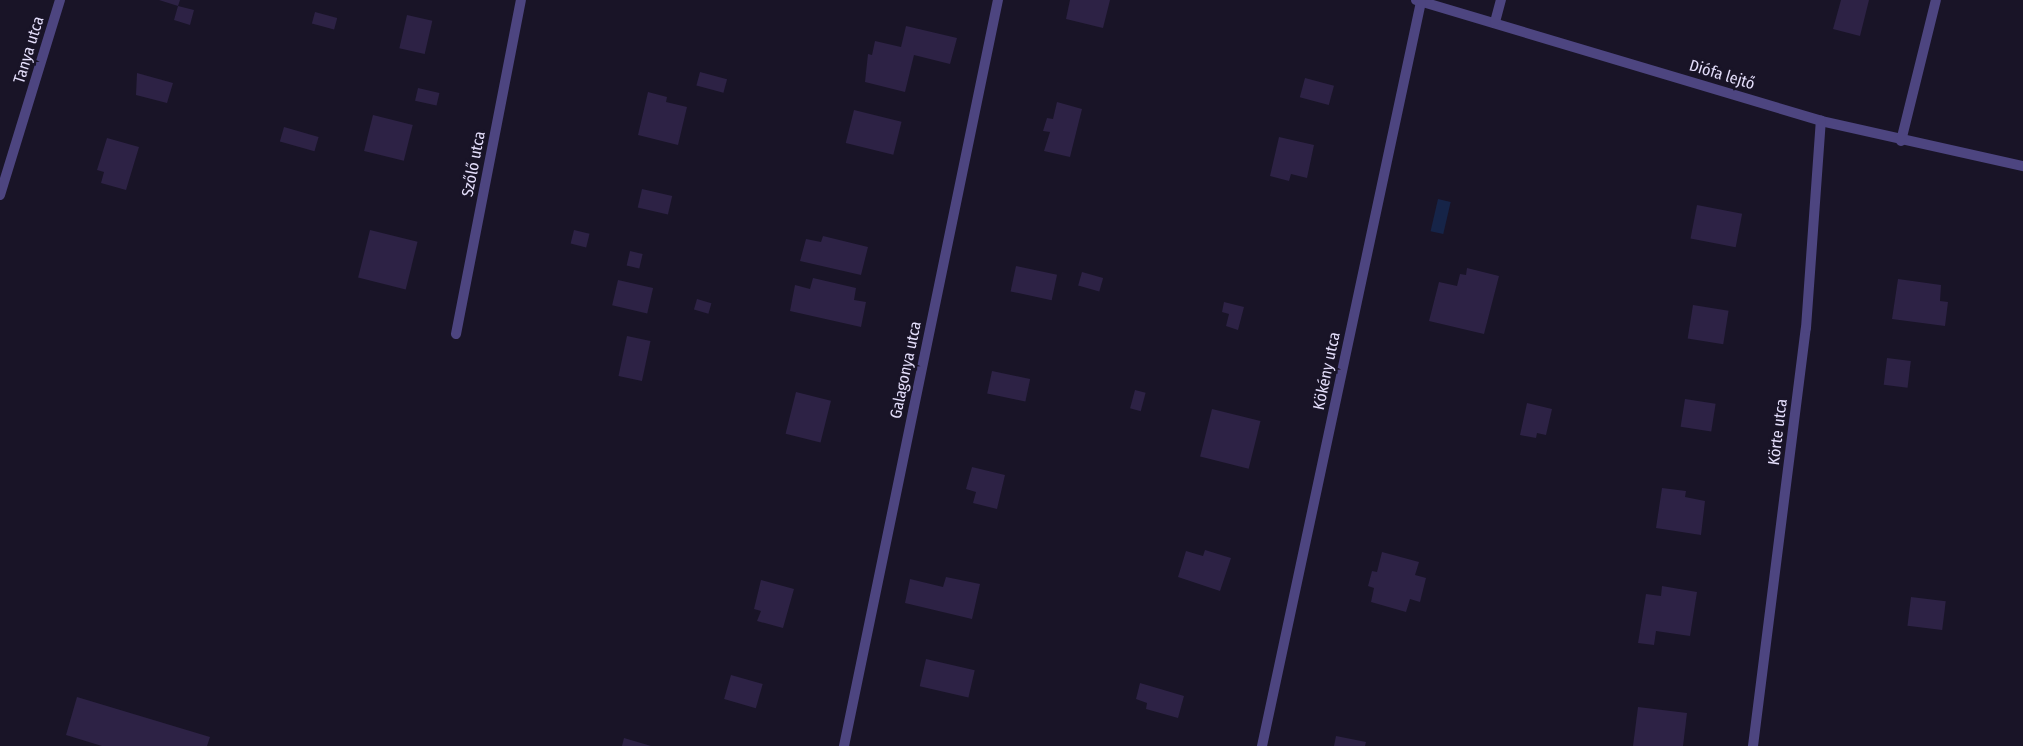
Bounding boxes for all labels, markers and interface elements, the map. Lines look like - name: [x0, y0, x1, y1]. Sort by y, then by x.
- street label: Tanya utca: [10, 14, 48, 86]
- street label: Diófa lejtő: [1687, 56, 1757, 94]
- street label: Szőlő utca: [458, 129, 490, 199]
- street label: Galagonya utca: [886, 320, 926, 420]
- street label: Kökény utca: [1309, 330, 1345, 412]
- street label: Körte utca: [1764, 398, 1792, 466]

